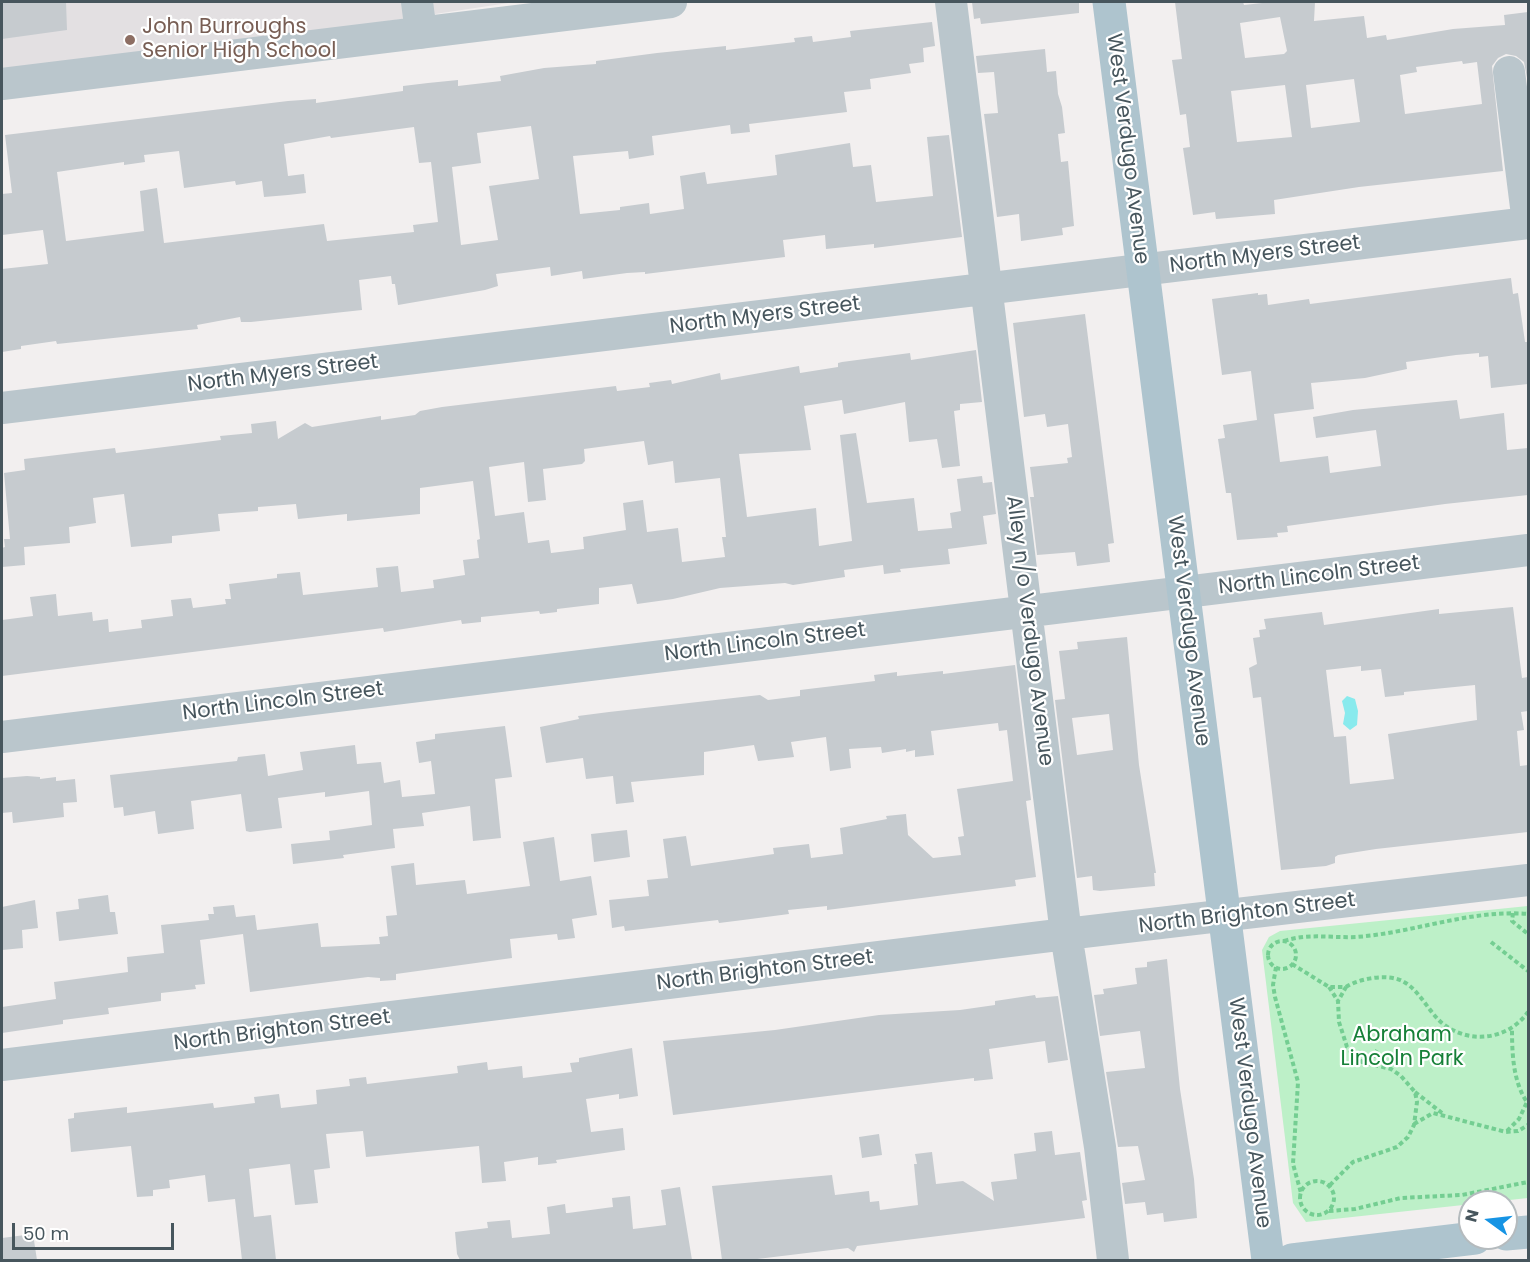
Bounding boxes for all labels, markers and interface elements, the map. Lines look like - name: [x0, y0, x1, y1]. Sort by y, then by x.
- place label: John Burroughs Senior High School: [142, 15, 336, 65]
- street label: West Verdugo Avenue: [1100, 32, 1154, 266]
- marker: John Burroughs Senior High School: [123, 33, 137, 47]
- street label: North Myers Street: [1168, 231, 1362, 279]
- street label: North Myers Street: [668, 292, 862, 340]
- street label: North Myers Street: [186, 350, 380, 398]
- street label: Alley n/o Verdugo Avenue: [1000, 494, 1058, 768]
- street label: West Verdugo Avenue: [1161, 514, 1215, 748]
- street label: North Lincoln Street: [1217, 551, 1421, 601]
- street label: North Lincoln Street: [663, 618, 867, 668]
- street label: North Lincoln Street: [181, 677, 385, 727]
- street label: North Brighton Street: [1137, 888, 1357, 940]
- street label: North Brighton Street: [655, 945, 875, 997]
- street label: West Verdugo Avenue: [1222, 996, 1276, 1230]
- street label: North Brighton Street: [172, 1005, 392, 1057]
- park label: Abraham Lincoln Park: [1340, 1023, 1464, 1073]
- north arrow: [1458, 1190, 1518, 1250]
- text: N: [1459, 1207, 1485, 1225]
- scale bar: [15, 1211, 177, 1249]
- text: 50 m: [23, 1221, 69, 1246]

